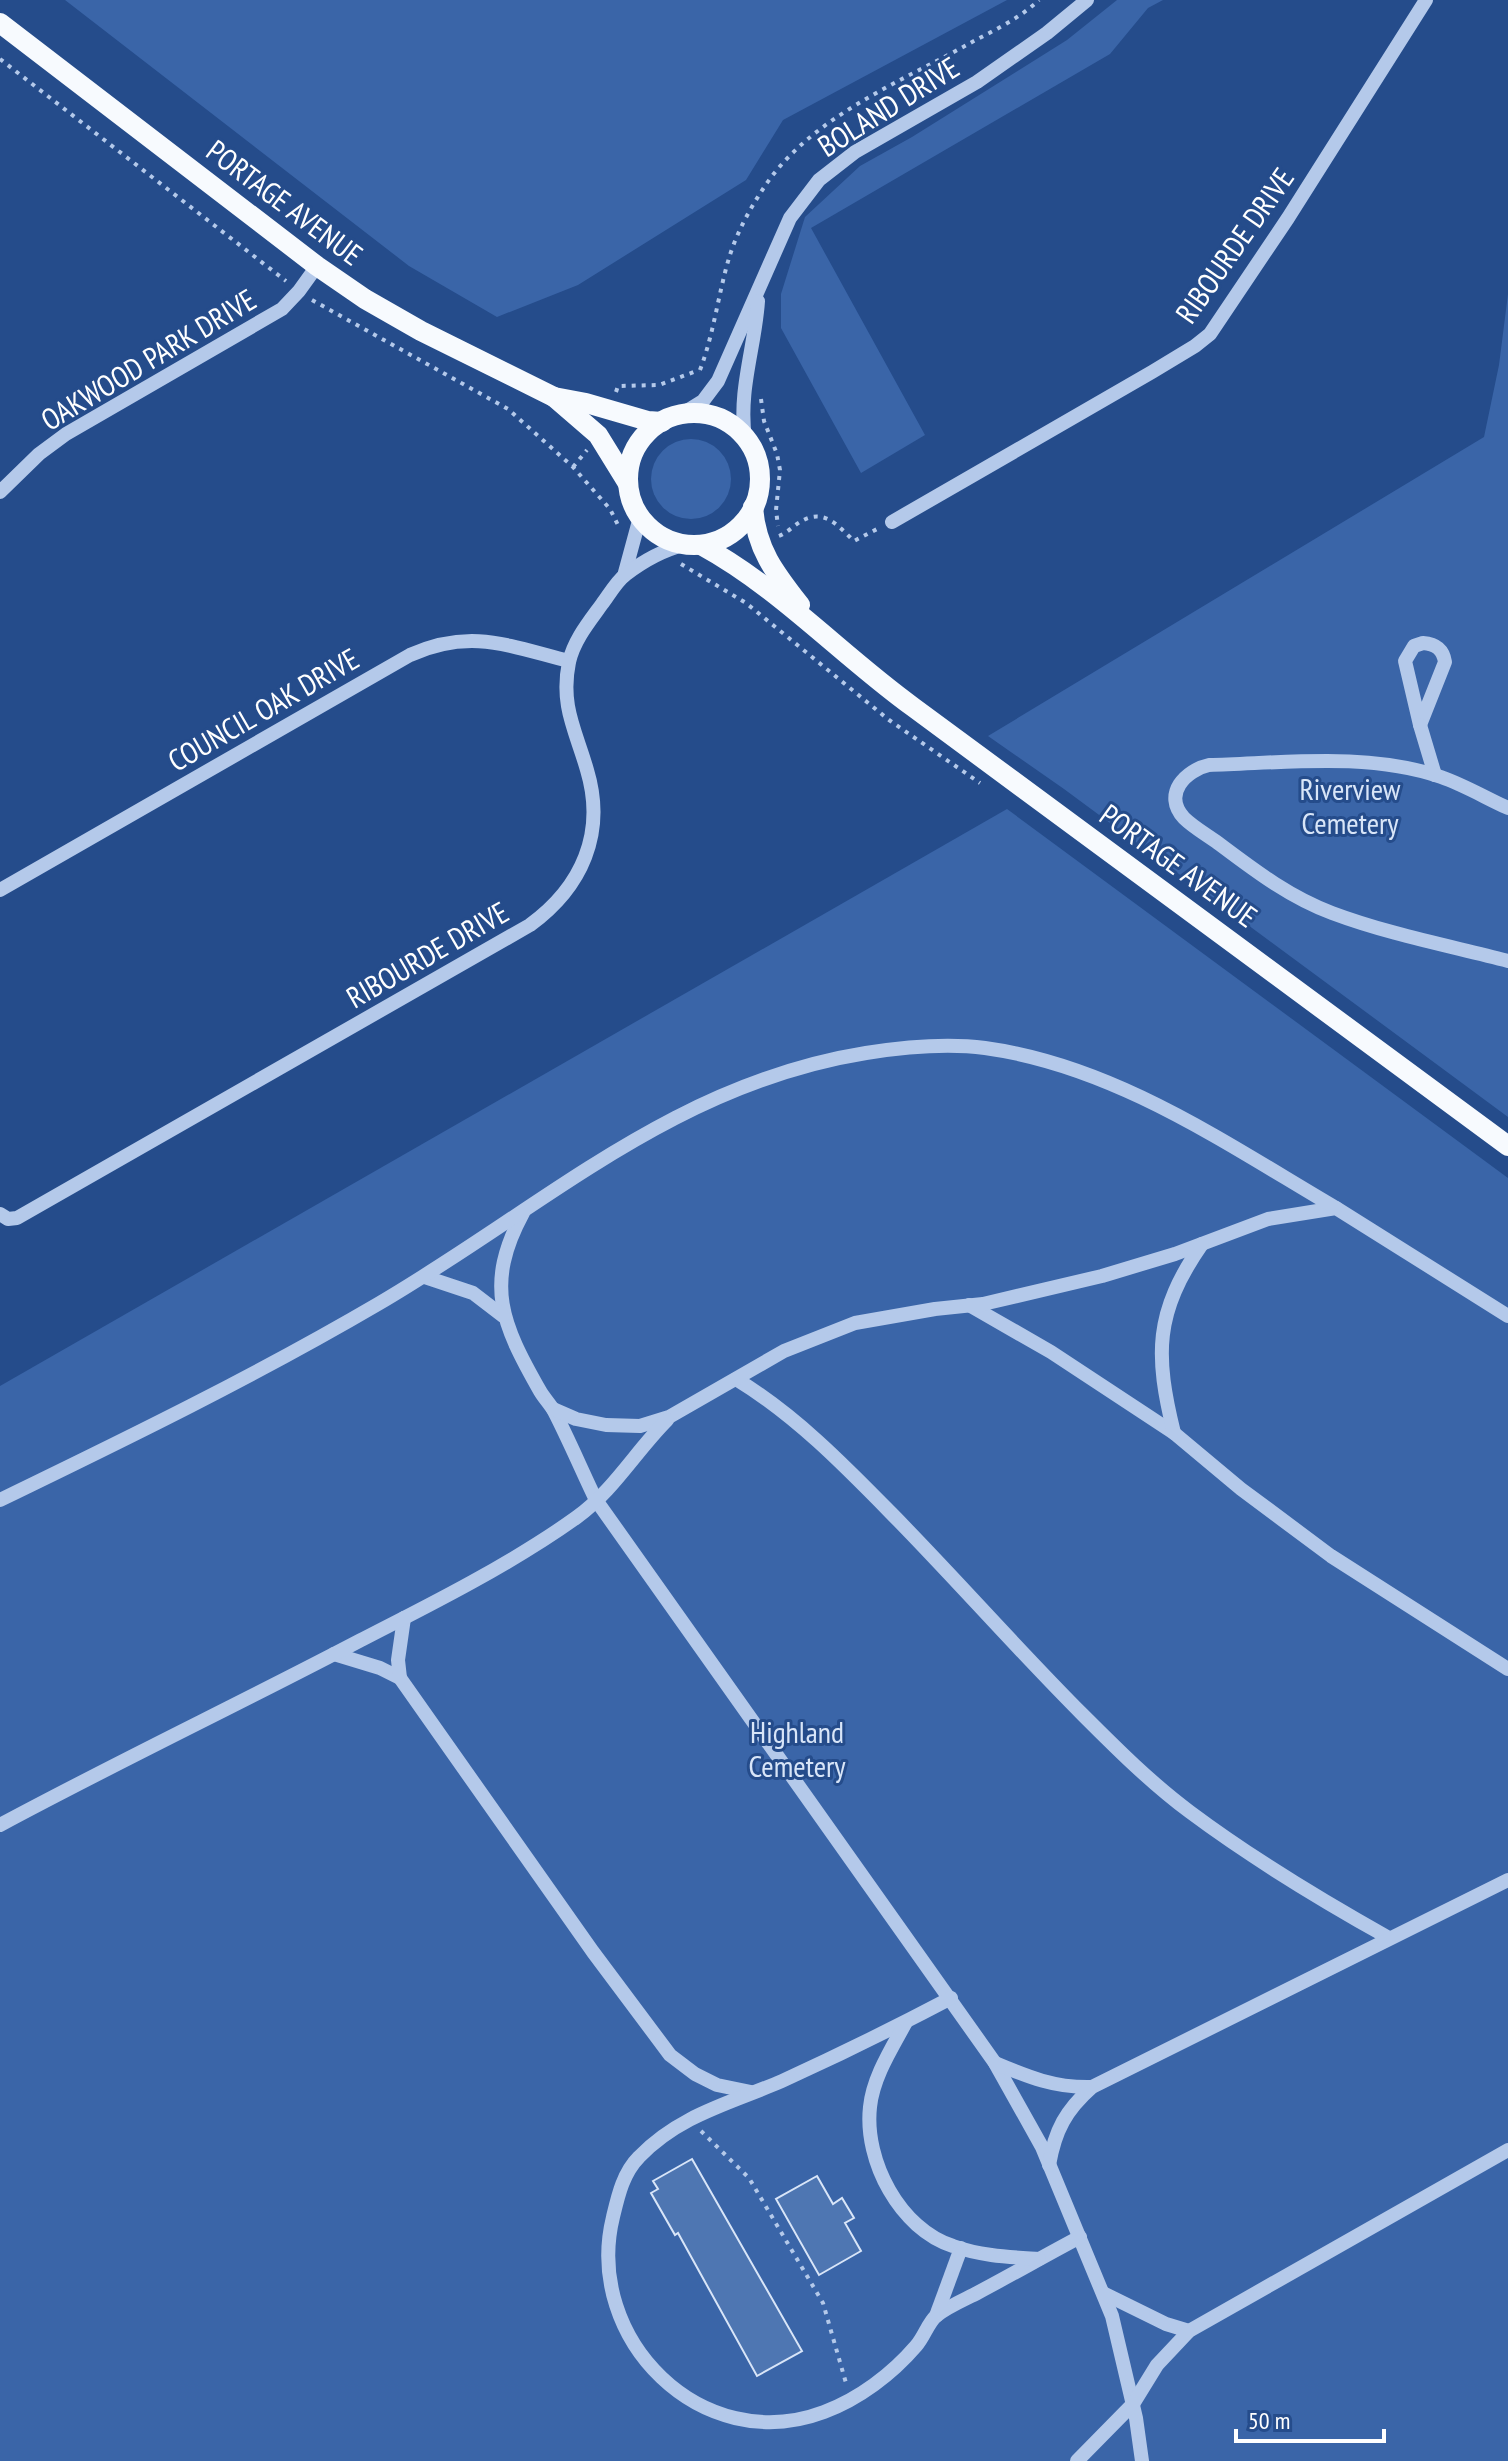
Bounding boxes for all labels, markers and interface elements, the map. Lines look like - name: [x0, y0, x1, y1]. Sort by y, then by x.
- street label: BOLAND DRIVE: [810, 47, 966, 165]
- street label: PORTAGE AVENUE: [199, 131, 371, 273]
- street label: RIBOURDE DRIVE: [1166, 160, 1302, 330]
- street label: OAKWOOD PARK DRIVE: [33, 279, 263, 439]
- street label: COUNCIL OAK DRIVE: [161, 639, 365, 779]
- park label: Riverview Cemetery: [1299, 769, 1401, 842]
- street label: PORTAGE AVENUE: [1092, 795, 1266, 935]
- street label: RIBOURDE DRIVE: [339, 892, 515, 1016]
- park label: Highland Cemetery: [748, 1712, 846, 1785]
- scale bar: [1236, 2393, 1384, 2443]
- text: 50 m: [1248, 2405, 1290, 2436]

